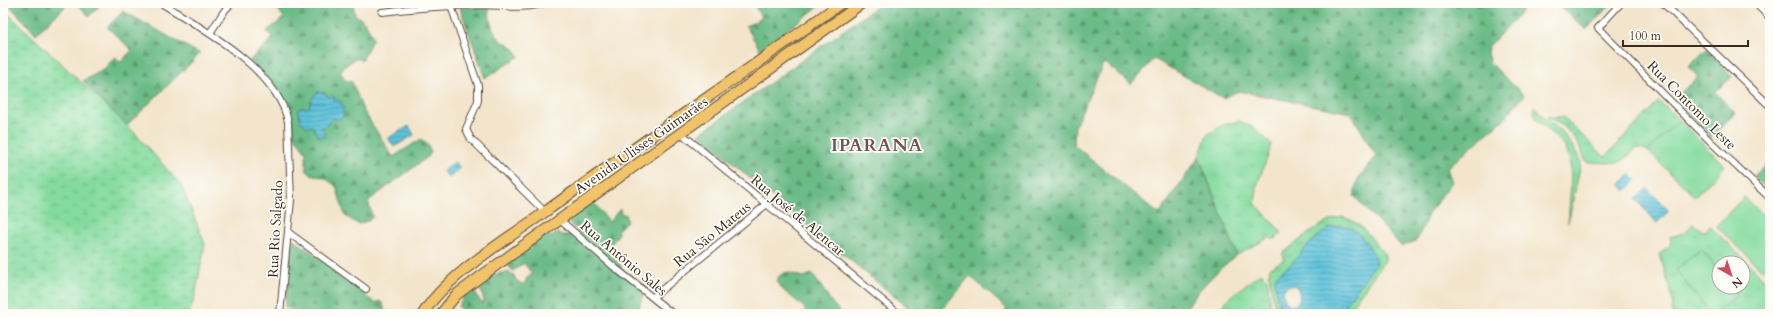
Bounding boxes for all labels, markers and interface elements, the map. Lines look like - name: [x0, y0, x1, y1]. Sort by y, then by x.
- scale bar: [1623, 22, 1748, 48]
- text: 100 m: [1629, 28, 1662, 44]
- street label: Rua Contomo Leste: [1643, 57, 1740, 154]
- street label: Avenida Ulisses Guimarães: [571, 92, 712, 199]
- district label: IPARANA: [831, 133, 923, 158]
- street label: Rua José de Alencar: [747, 170, 849, 261]
- street label: Rua Rio Salgado: [263, 179, 288, 278]
- street label: Rua São Mateus: [670, 197, 755, 271]
- street label: Rua Antônio Sales: [576, 216, 671, 301]
- north arrow: [1711, 255, 1751, 295]
- text: N: [1728, 274, 1745, 292]

